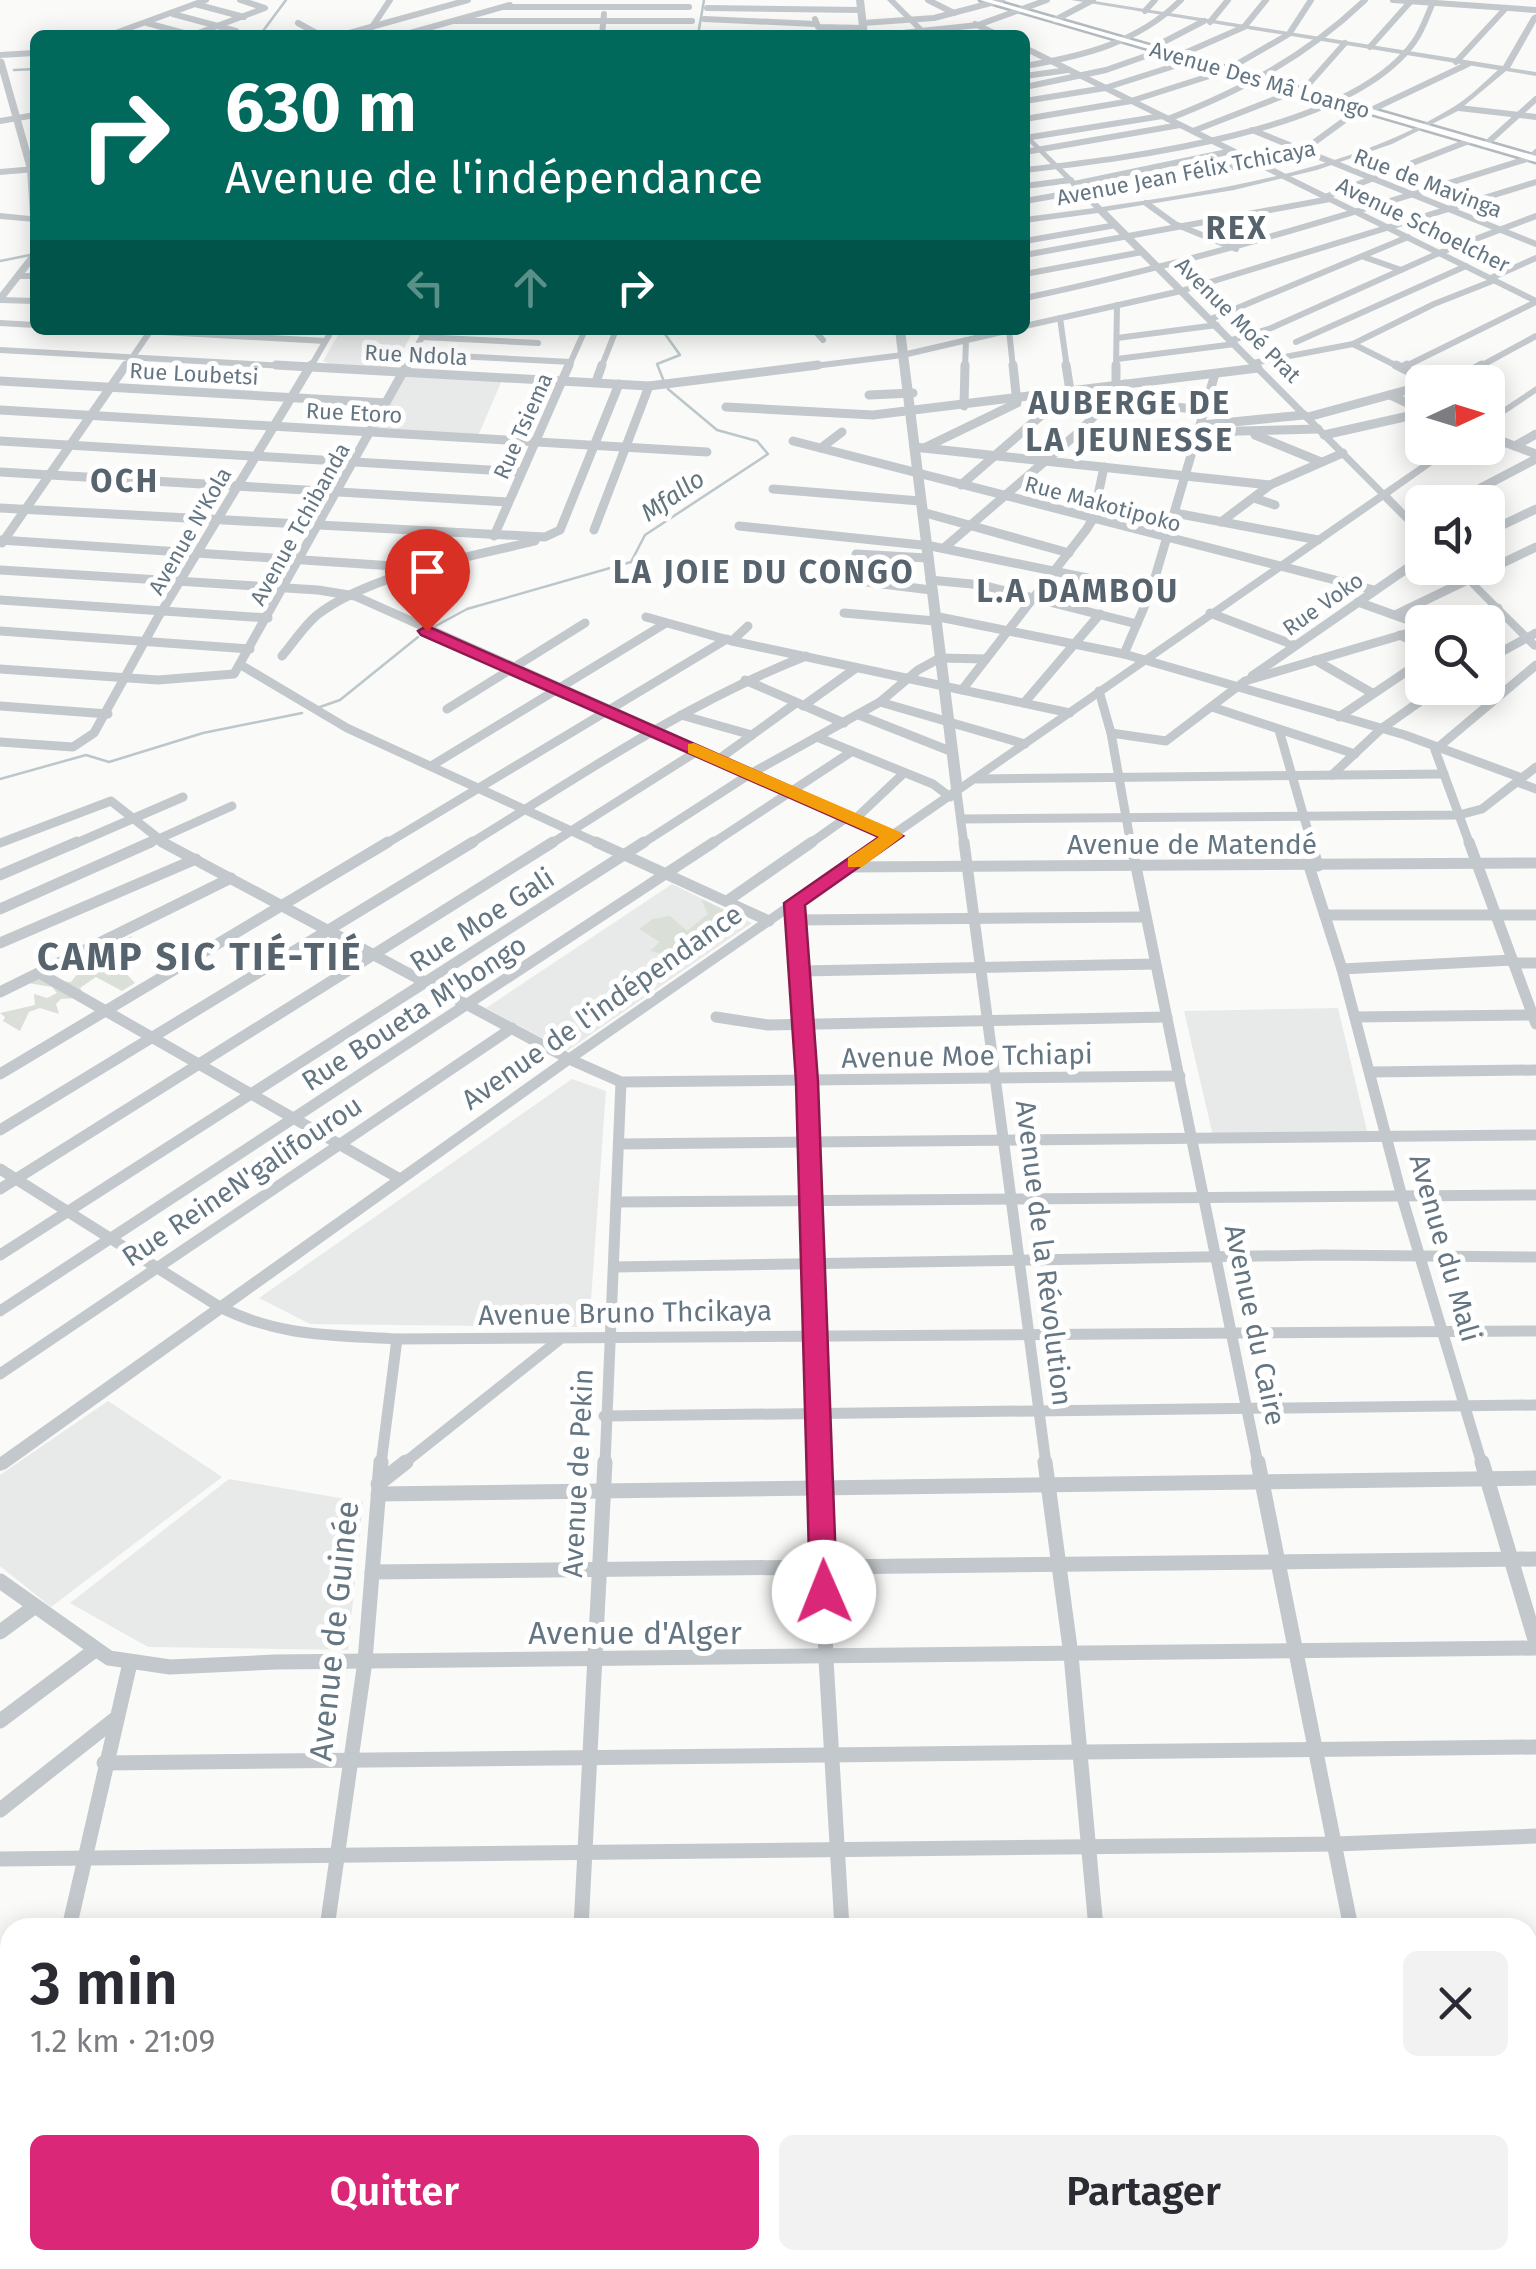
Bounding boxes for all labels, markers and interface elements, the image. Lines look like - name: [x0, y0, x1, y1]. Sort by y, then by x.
- street label: Avenue Des Mâ Loango: [1147, 36, 1373, 124]
- text: 630 m: [225, 66, 417, 150]
- icon: right: [60, 70, 190, 200]
- street label: Avenue Jean Félix Tchicaya: [1054, 135, 1318, 211]
- street label: Rue de Mavinga: [1350, 142, 1506, 224]
- text: Avenue de l'indépendance: [225, 151, 763, 205]
- street label: Avenue Schoelcher: [1332, 171, 1514, 279]
- district label: REX: [1206, 209, 1268, 247]
- street label: Avenue Moé Prat: [1170, 252, 1306, 388]
- icon: left: [398, 260, 453, 315]
- icon: ahead: [503, 260, 558, 315]
- icon: right: [608, 260, 663, 315]
- street label: Rue Ndola: [364, 339, 468, 371]
- street label: Rue Loubetsi: [129, 357, 259, 391]
- north arrow: [1405, 365, 1505, 465]
- map controls: [1405, 365, 1505, 705]
- street label: Rue Tsiema: [488, 369, 558, 483]
- district label: AUBERGE DE LA JEUNESSE: [1025, 384, 1235, 459]
- street label: Rue Etoro: [305, 397, 403, 429]
- street label: Avenue Tchibanda: [244, 438, 356, 610]
- district label: OCH: [90, 462, 160, 500]
- street label: Avenue N'Kola: [143, 463, 237, 599]
- water label: Mfallo: [635, 464, 711, 528]
- street label: Rue Makotipoko: [1022, 470, 1184, 538]
- button: sound: [1405, 485, 1505, 585]
- pin: [385, 529, 470, 632]
- icon: arrive: [400, 544, 455, 599]
- district label: LA JOIE DU CONGO: [613, 553, 915, 591]
- street label: Rue Voko: [1277, 566, 1369, 642]
- district label: L.A DAMBOU: [976, 572, 1180, 610]
- button: search: [1405, 605, 1505, 705]
- street label: Avenue de Matendé: [1067, 828, 1317, 861]
- street label: Rue Moe Gali: [404, 861, 560, 979]
- street label: Avenue de l'indépendance: [455, 897, 749, 1117]
- street label: Rue Boueta M'bongo: [295, 928, 533, 1098]
- district label: CAMP SIC TIÉ-TIÉ: [37, 932, 363, 980]
- street label: Avenue Moe Tchiapi: [841, 1037, 1093, 1075]
- street label: Rue ReineN'galifourou: [116, 1088, 368, 1274]
- street label: Avenue de la Révolution: [1009, 1098, 1079, 1408]
- street label: Avenue du Mali: [1402, 1150, 1488, 1346]
- street label: Avenue du Caire: [1218, 1222, 1292, 1428]
- street label: Avenue Bruno Thcikaya: [478, 1294, 772, 1332]
- street label: Avenue de Pekin: [556, 1368, 600, 1578]
- street label: Avenue de Guinée: [301, 1499, 367, 1763]
- position arrow: [772, 1540, 876, 1644]
- street label: Avenue d'Alger: [528, 1614, 742, 1652]
- text: 3 min: [30, 1948, 178, 2020]
- button: close: [1403, 1951, 1508, 2056]
- text: 1.2 km · 21:09: [30, 2022, 215, 2060]
- button: Quitter: [30, 2135, 759, 2250]
- button: Partager: [779, 2135, 1508, 2250]

